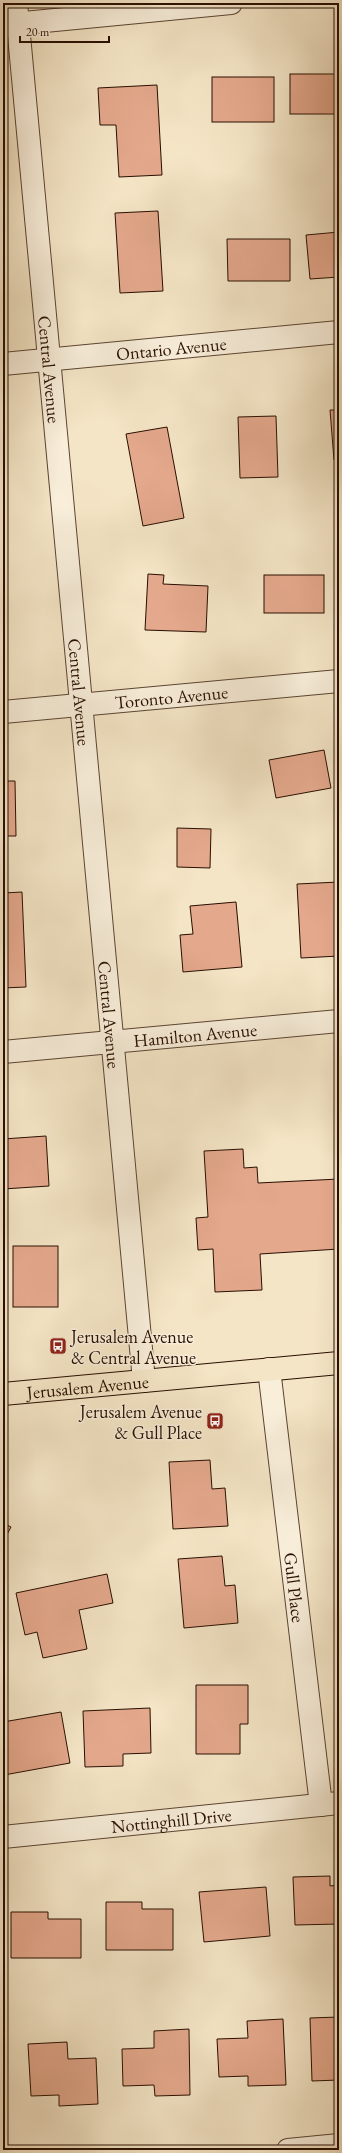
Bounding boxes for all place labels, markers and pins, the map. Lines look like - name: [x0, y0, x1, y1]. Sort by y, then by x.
- place label: Jerusalem Avenue & Central Avenue: [69, 1325, 196, 1369]
- bus stop icon: Jerusalem Avenue & Central Avenue: [48, 1336, 68, 1356]
- place label: Jerusalem Avenue & Gull Place: [78, 1400, 202, 1444]
- bus stop icon: Jerusalem Avenue & Gull Place: [205, 1411, 225, 1431]

